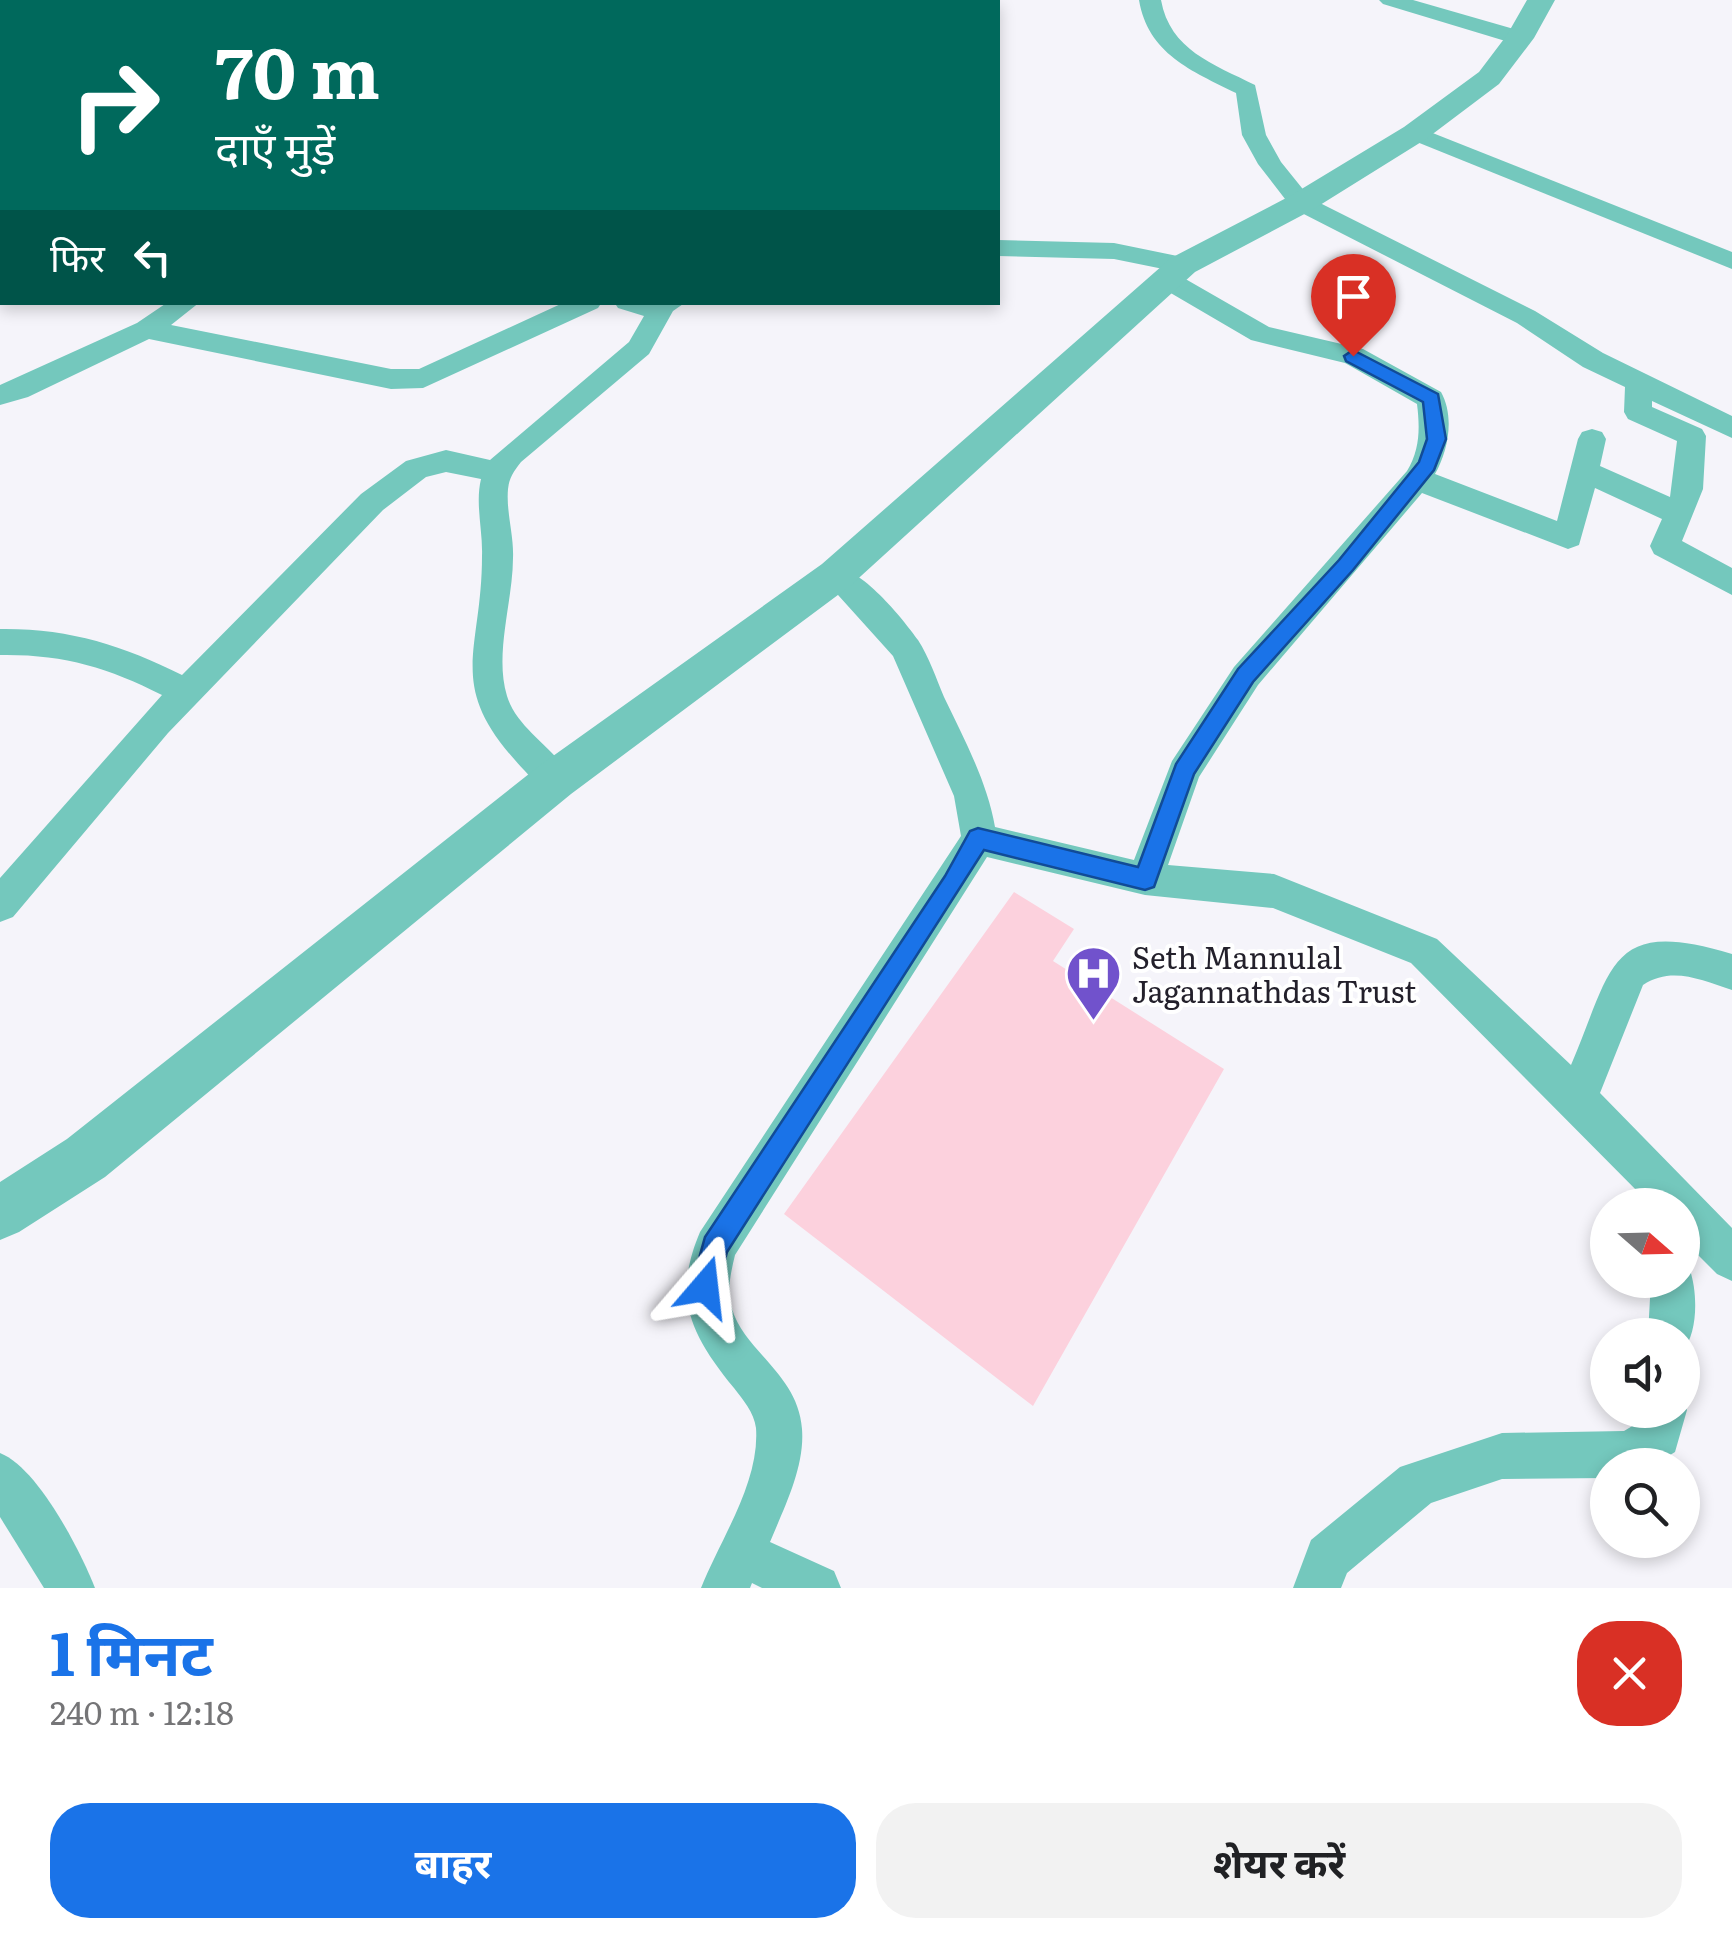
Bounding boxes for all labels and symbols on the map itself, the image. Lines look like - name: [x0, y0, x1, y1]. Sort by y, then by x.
- pin: [1311, 254, 1396, 357]
- place label: Seth Mannulal Jagannathdas Trust: [1132, 934, 1416, 1012]
- hospital icon: Seth Mannulal Jagannathdas Trust: [1063, 943, 1123, 1022]
- north arrow: [1590, 1188, 1700, 1298]
- position arrow: [653, 1235, 757, 1339]

